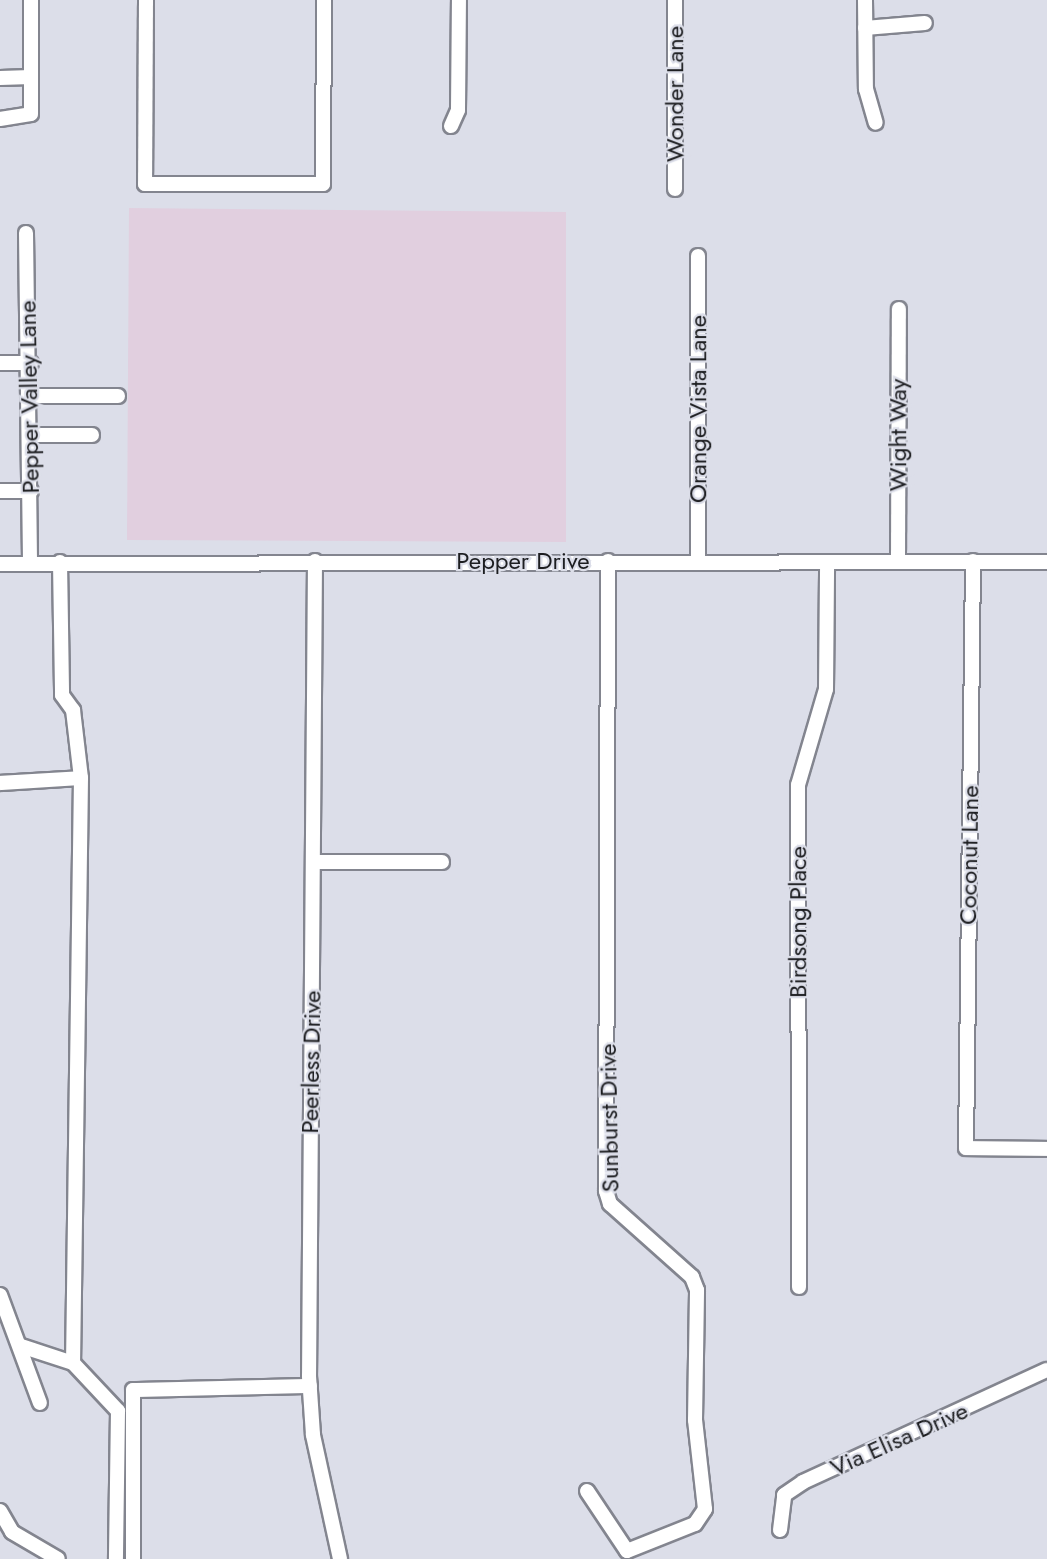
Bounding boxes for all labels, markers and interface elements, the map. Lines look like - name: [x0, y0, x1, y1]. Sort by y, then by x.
- street label: Wonder Lane: [661, 26, 689, 162]
- street label: Pepper Valley Lane: [13, 300, 45, 494]
- street label: Orange Vista Lane: [684, 315, 712, 503]
- street label: Wight Way: [884, 379, 912, 491]
- street label: Pepper Drive: [456, 547, 590, 575]
- street label: Coconut Lane: [953, 785, 985, 925]
- street label: Birdsong Place: [784, 846, 812, 998]
- street label: Peerless Drive: [295, 990, 327, 1134]
- street label: Sunburst Drive: [593, 1043, 625, 1193]
- street label: Via Elisa Drive: [826, 1396, 972, 1482]

